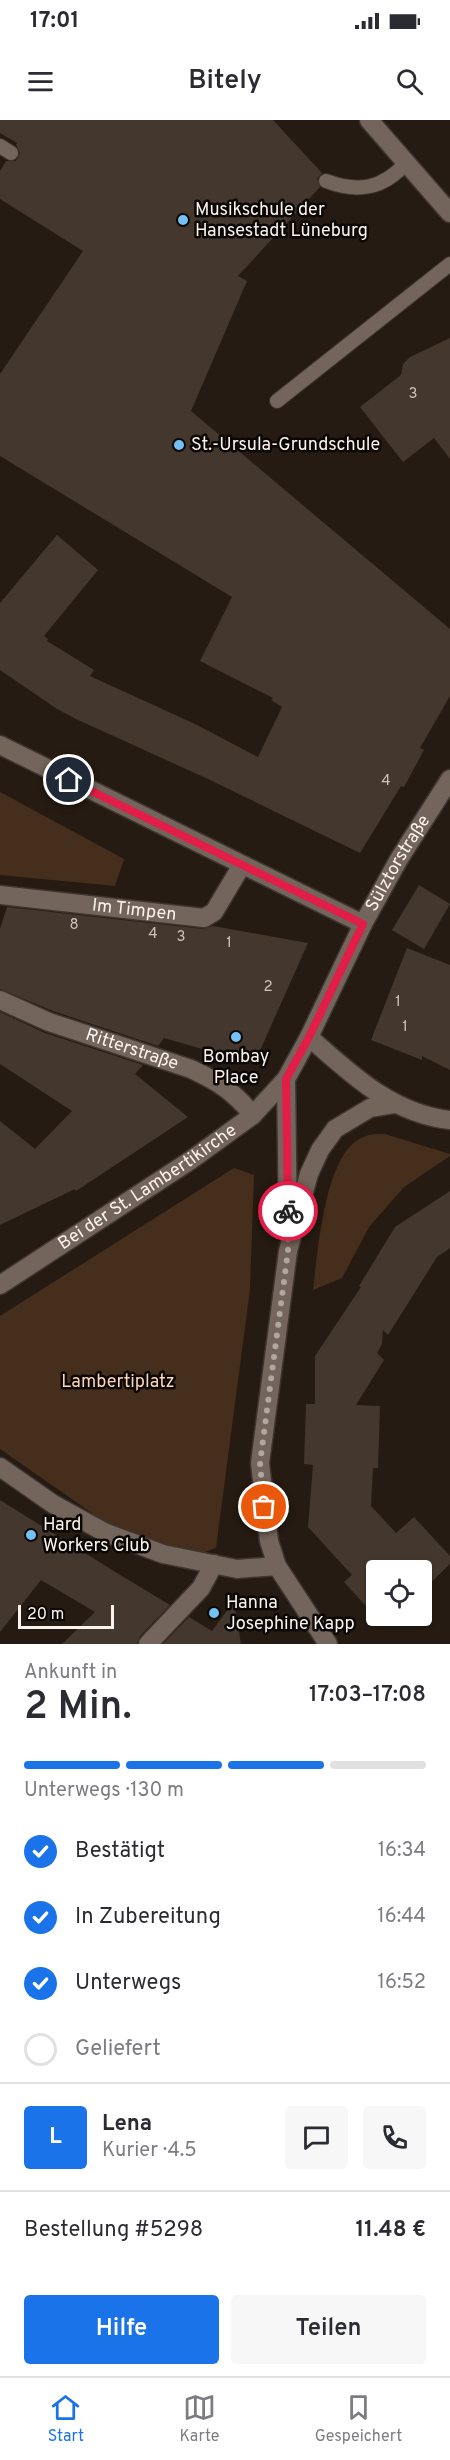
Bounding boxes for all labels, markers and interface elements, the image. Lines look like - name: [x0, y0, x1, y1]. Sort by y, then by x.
- text: 17:01: [30, 8, 79, 35]
- text: Bitely: [188, 64, 262, 98]
- icon: menu: [24, 65, 57, 98]
- icon: search: [393, 65, 426, 98]
- place label: Musikschule der Hansestadt Lüneburg: [195, 199, 368, 243]
- marker: Musikschule der Hansestadt Lüneburg: [176, 213, 190, 227]
- house number: 3: [408, 385, 418, 404]
- place label: St.-Ursula-Grundschule: [191, 434, 380, 457]
- marker: St.-Ursula-Grundschule: [172, 438, 186, 452]
- pin: [43, 754, 94, 805]
- icon: home: [52, 763, 85, 796]
- house number: 4: [381, 772, 391, 791]
- street label: Sülztorstraße: [361, 811, 436, 916]
- street label: Im Timpen: [91, 894, 178, 926]
- house number: 8: [69, 916, 79, 935]
- house number: 4: [148, 925, 158, 944]
- house number: 3: [176, 928, 186, 947]
- house number: 1: [226, 934, 232, 953]
- house number: 2: [263, 978, 273, 997]
- house number: 1: [395, 993, 401, 1012]
- house number: 1: [402, 1018, 408, 1037]
- street label: Ritterstraße: [82, 1023, 181, 1076]
- marker: Bombay Place: [229, 1030, 243, 1044]
- place label: Bombay Place: [203, 1046, 269, 1090]
- street label: Bei der St. Lambertikirche: [54, 1119, 241, 1255]
- courier: [258, 1181, 318, 1241]
- icon: bike: [272, 1195, 305, 1228]
- park label: Lambertiplatz: [61, 1371, 175, 1394]
- pin: [238, 1481, 289, 1532]
- icon: bag: [247, 1490, 280, 1523]
- place label: Hard Workers Club: [43, 1514, 150, 1558]
- marker: Hard Workers Club: [24, 1528, 38, 1542]
- map controls: [366, 1560, 432, 1626]
- button: locate: [366, 1560, 432, 1626]
- place label: Hanna Josephine Kapp: [226, 1592, 355, 1636]
- scale bar: [18, 1602, 114, 1630]
- text: 20 m: [27, 1605, 64, 1625]
- marker: Hanna Josephine Kapp: [207, 1606, 221, 1620]
- text: Ankunft in: [24, 1660, 117, 1686]
- text: 17:03–17:08: [309, 1682, 426, 1709]
- text: 2 Min.: [24, 1684, 132, 1733]
- text: Unterwegs · 130 m: [24, 1778, 184, 1804]
- icon: check: [24, 1835, 57, 1868]
- text: Bestätigt: [75, 1838, 165, 1865]
- text: 16:34: [378, 1838, 426, 1864]
- icon: check: [24, 1901, 57, 1934]
- text: In Zubereitung: [75, 1904, 221, 1931]
- text: 16:44: [377, 1904, 426, 1930]
- icon: check: [24, 1967, 57, 2000]
- text: Unterwegs: [75, 1970, 181, 1997]
- text: 16:52: [378, 1970, 426, 1996]
- text: Geliefert: [75, 2036, 161, 2063]
- button: chat: [285, 2106, 348, 2169]
- button: phone: [363, 2106, 426, 2169]
- text: Lena: [102, 2111, 152, 2138]
- text: L: [49, 2124, 62, 2151]
- text: Kurier · 4.5: [102, 2138, 197, 2164]
- text: Bestellung #5298: [24, 2217, 203, 2244]
- text: 11.48 €: [356, 2217, 426, 2244]
- button: Hilfe: [24, 2295, 219, 2364]
- button: Teilen: [231, 2295, 426, 2364]
- tab: Start: [48, 2391, 84, 2447]
- tab: Karte: [180, 2391, 219, 2447]
- tab: Gespeichert: [315, 2391, 402, 2447]

